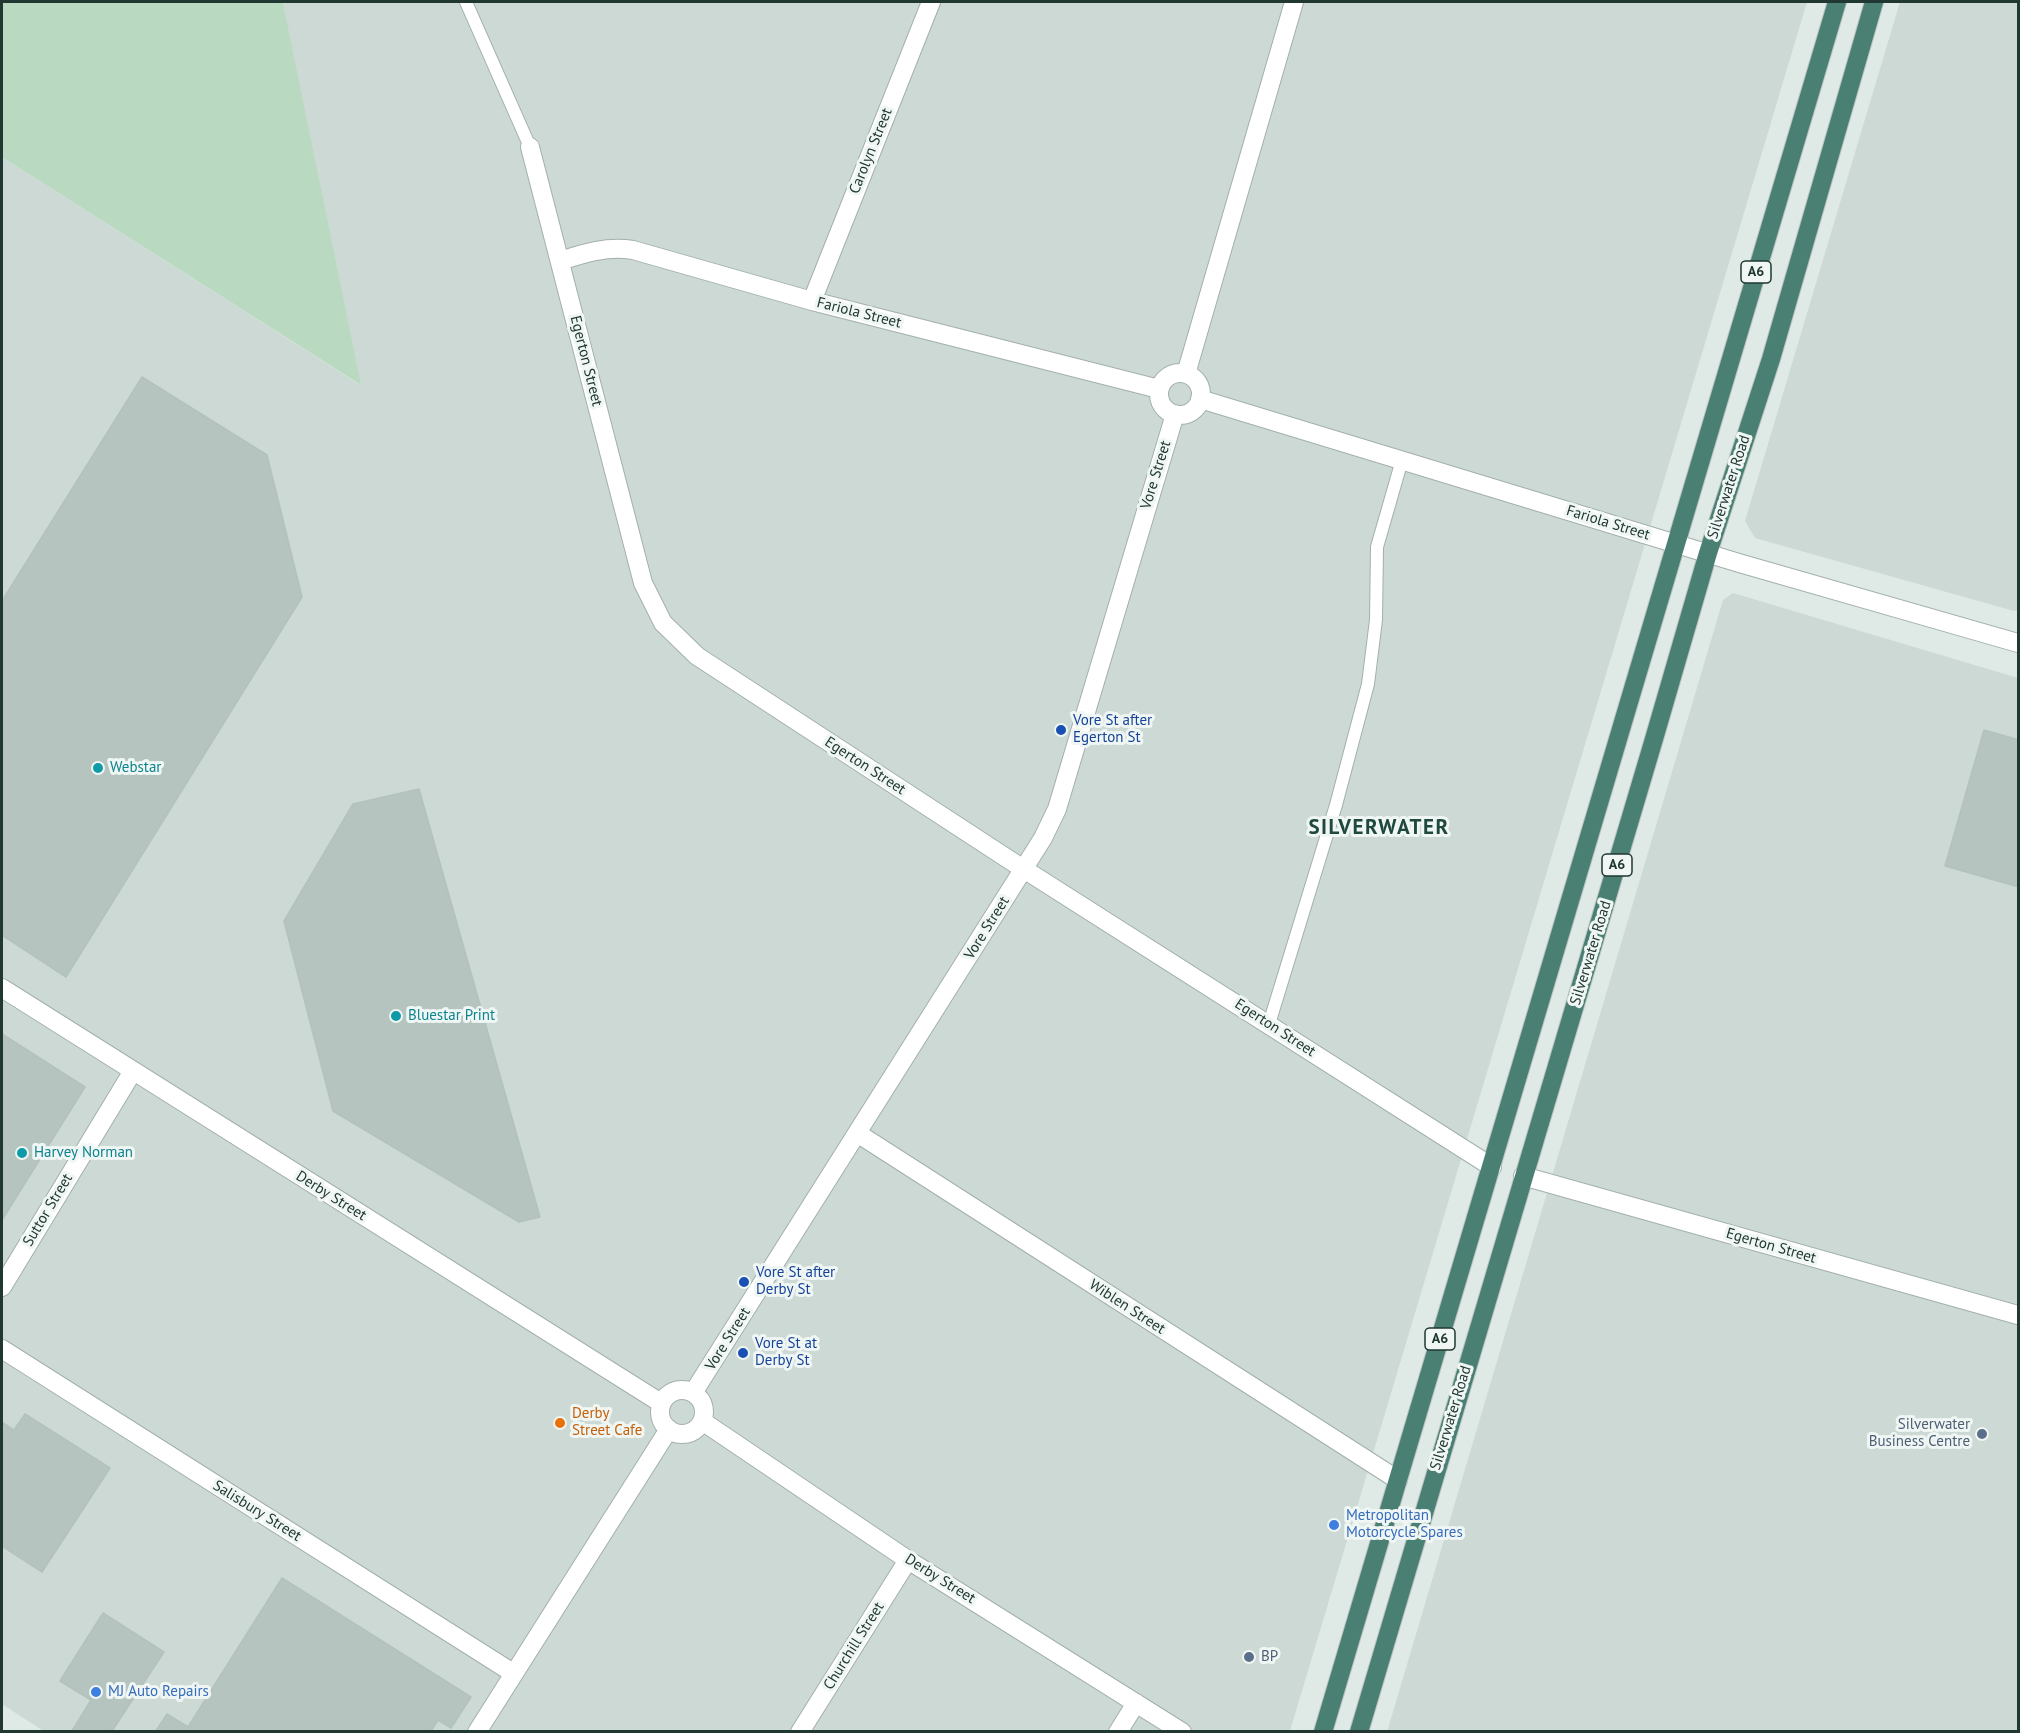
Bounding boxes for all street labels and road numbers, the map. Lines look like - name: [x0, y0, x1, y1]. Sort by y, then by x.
- street label: Carolyn Street: [846, 106, 896, 196]
- road number: A6: [1741, 261, 1771, 283]
- street label: Fariola Street: [815, 294, 903, 332]
- street label: Egerton Street: [566, 314, 606, 408]
- street label: Silverwater Road: [1704, 433, 1754, 541]
- street label: Vore Street: [1137, 439, 1175, 511]
- street label: Fariola Street: [1564, 502, 1652, 544]
- street label: Egerton Street: [821, 733, 909, 799]
- road number: A6: [1602, 854, 1632, 876]
- street label: Vore Street: [961, 893, 1013, 963]
- street label: Silverwater Road: [1567, 899, 1615, 1007]
- street label: Egerton Street: [1231, 995, 1319, 1061]
- street label: Derby Street: [292, 1167, 370, 1225]
- street label: Suttor Street: [19, 1170, 77, 1250]
- street label: Egerton Street: [1724, 1225, 1818, 1267]
- street label: Wiblen Street: [1086, 1276, 1168, 1338]
- street label: Vore Street: [702, 1304, 754, 1374]
- road number: A6: [1425, 1328, 1455, 1350]
- street label: Silverwater Road: [1427, 1364, 1475, 1472]
- street label: Salisbury Street: [210, 1477, 304, 1545]
- street label: Derby Street: [901, 1550, 979, 1608]
- street label: Churchill Street: [820, 1599, 888, 1693]

